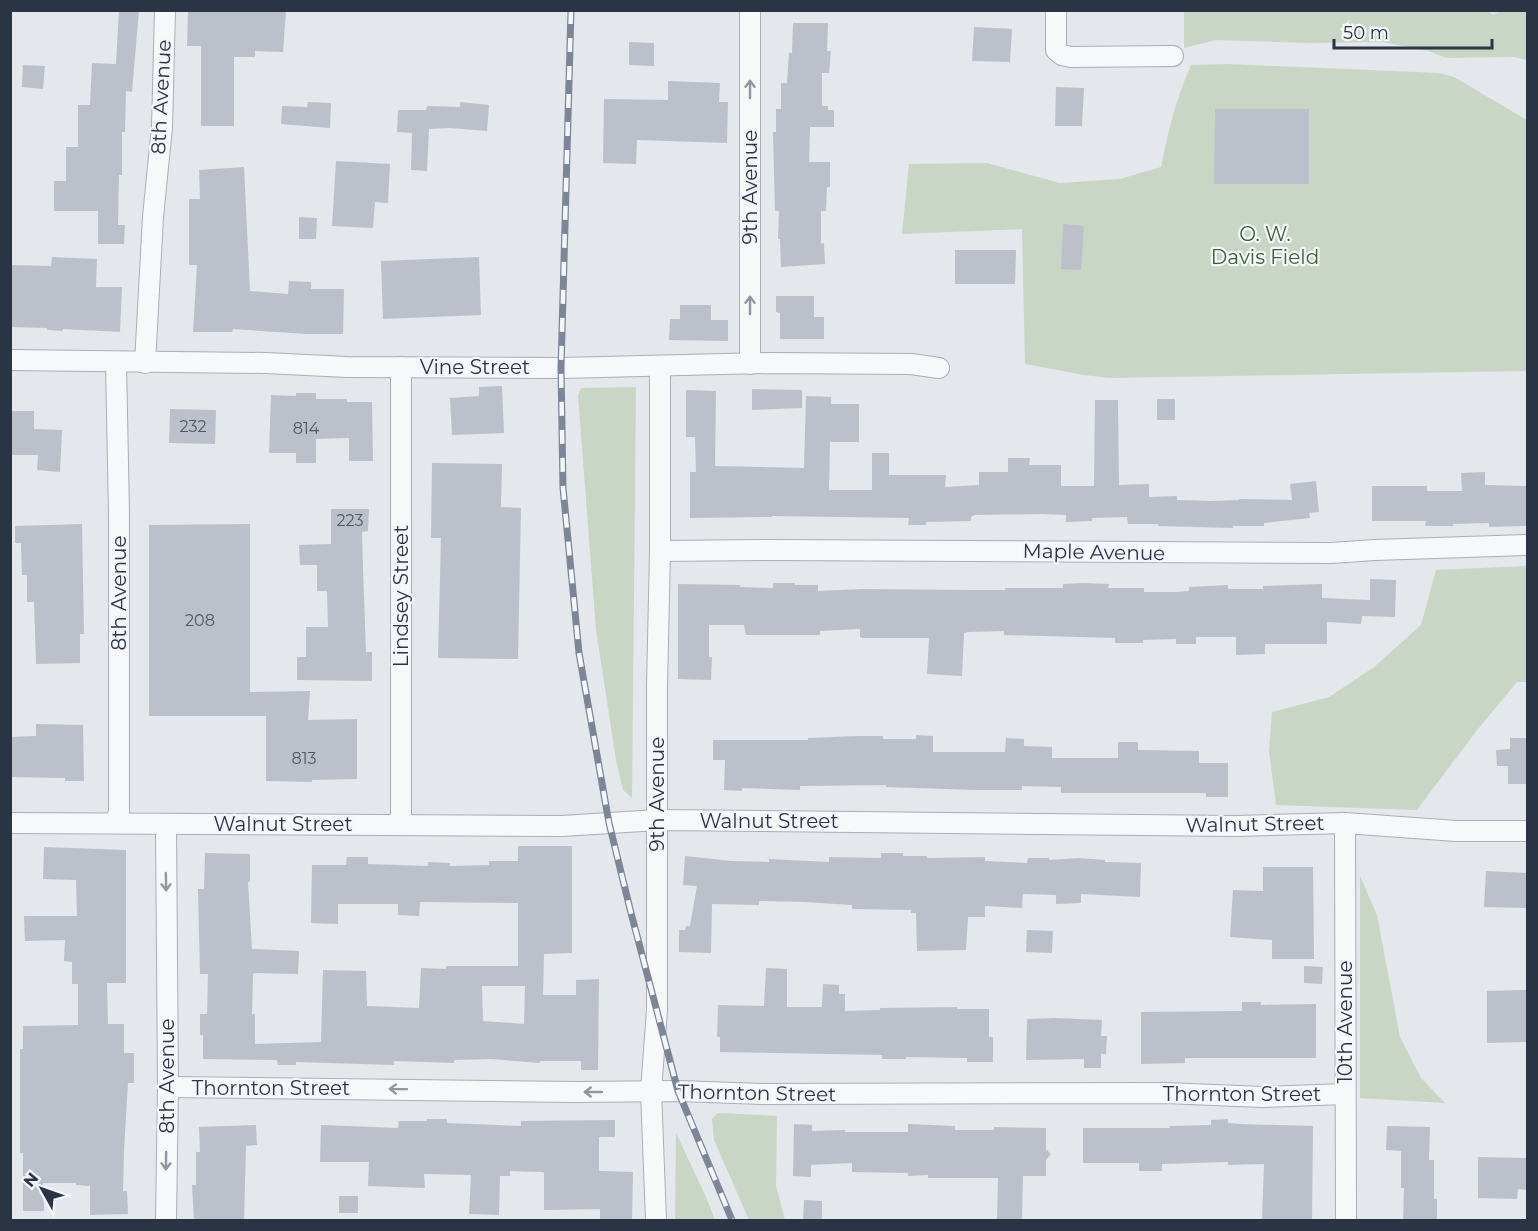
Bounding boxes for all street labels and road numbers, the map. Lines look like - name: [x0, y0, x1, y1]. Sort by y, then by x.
- street label: 8th Avenue: [146, 39, 176, 155]
- street label: 9th Avenue: [738, 130, 762, 244]
- street label: Vine Street: [420, 355, 530, 379]
- street label: Lindsey Street: [389, 525, 413, 667]
- street label: 8th Avenue: [107, 535, 131, 651]
- street label: Maple Avenue: [1022, 539, 1166, 565]
- street label: 9th Avenue: [645, 737, 669, 851]
- street label: Walnut Street: [699, 809, 839, 833]
- street label: Walnut Street: [1185, 811, 1325, 837]
- street label: Walnut Street: [213, 812, 353, 836]
- street label: 10th Avenue: [1333, 960, 1357, 1084]
- street label: 8th Avenue: [155, 1018, 179, 1134]
- street label: Thornton Street: [192, 1076, 350, 1100]
- street label: Thornton Street: [678, 1080, 836, 1106]
- street label: Thornton Street: [1163, 1082, 1321, 1106]

